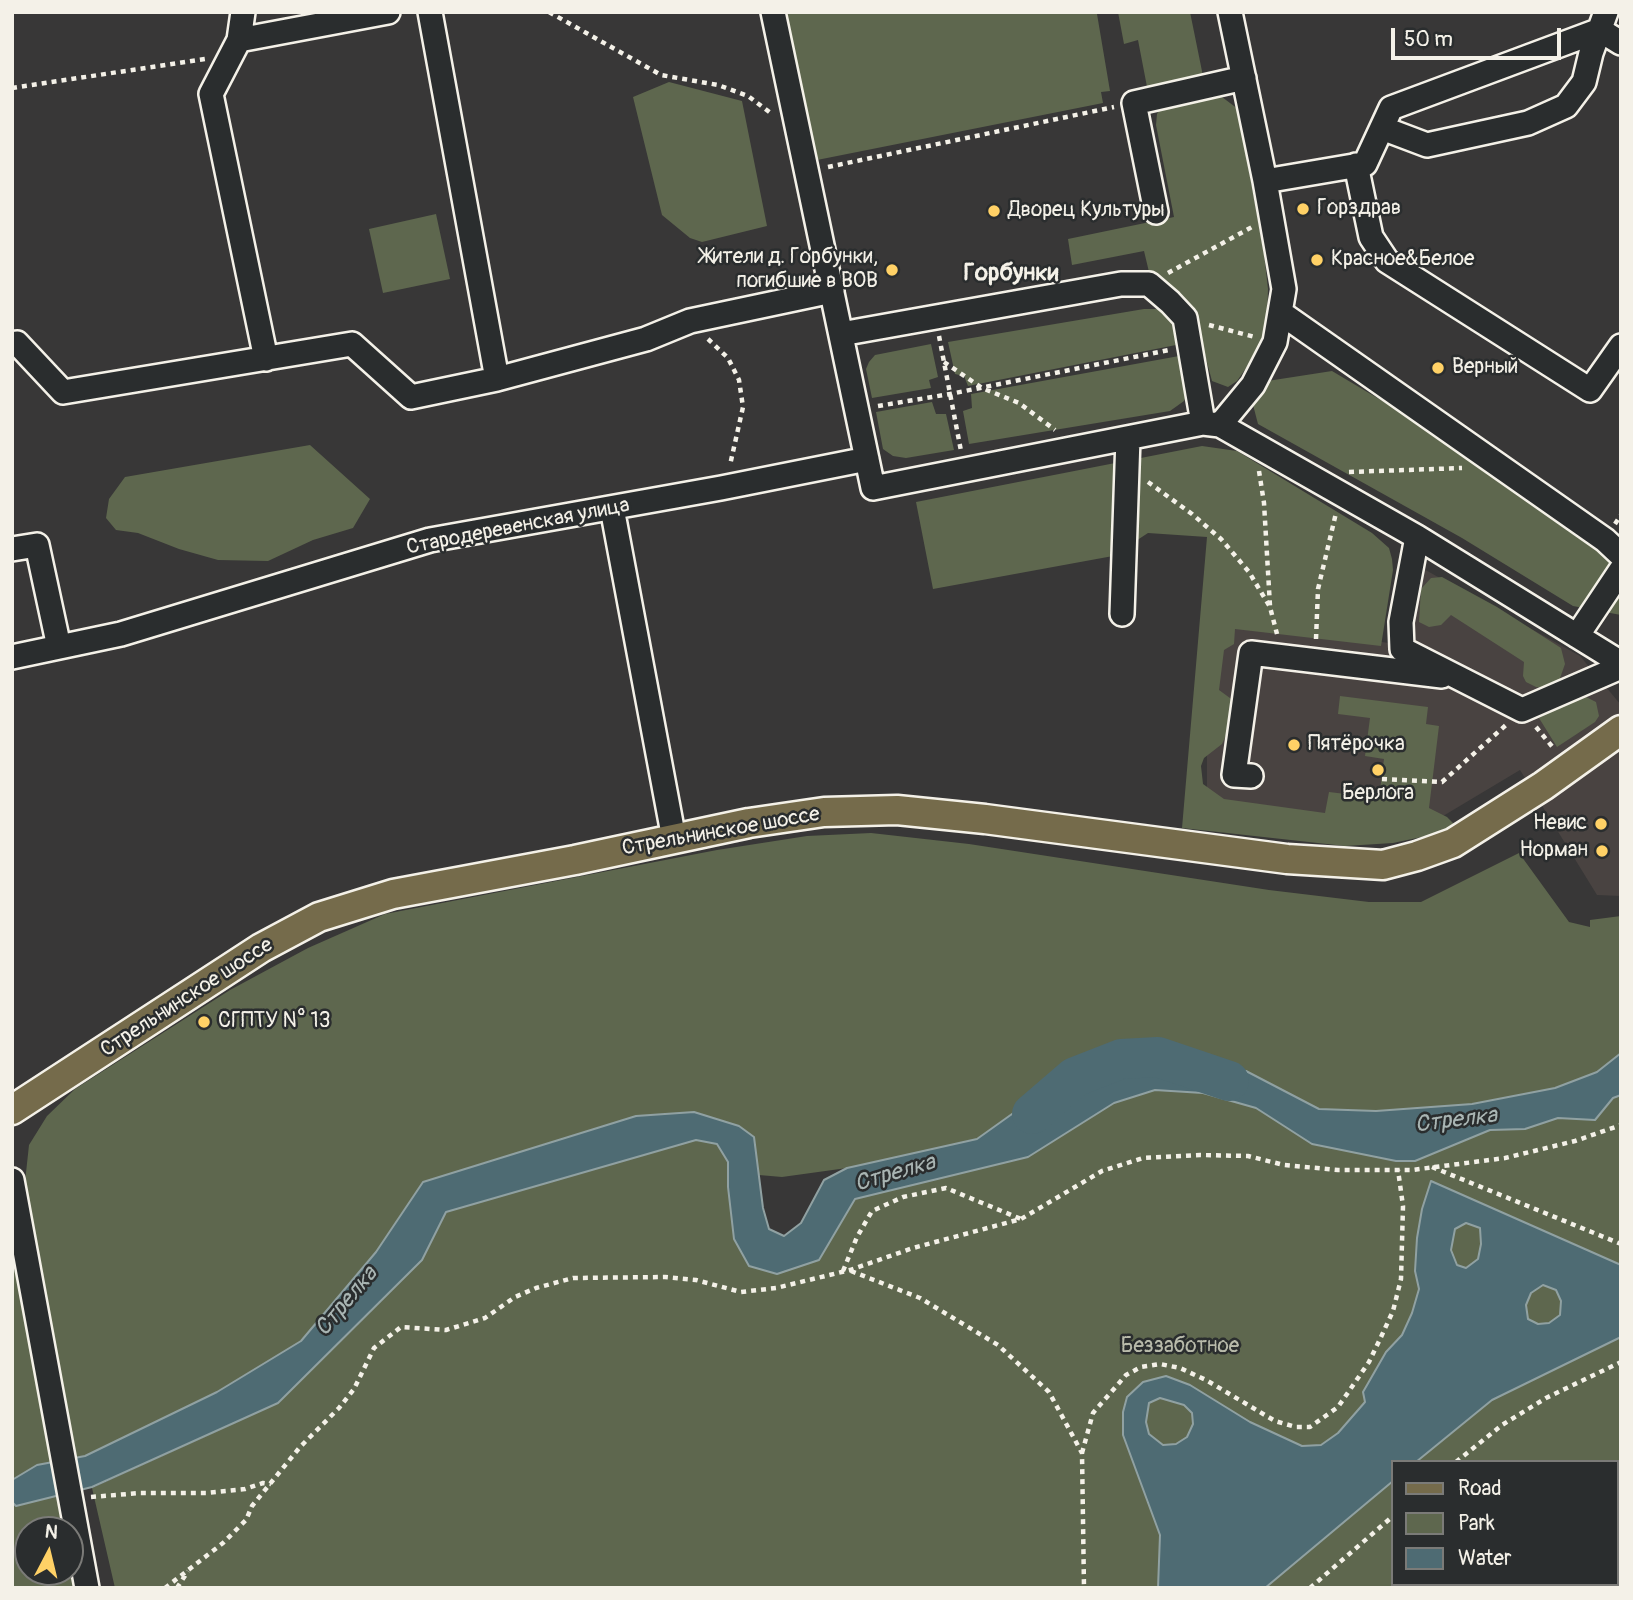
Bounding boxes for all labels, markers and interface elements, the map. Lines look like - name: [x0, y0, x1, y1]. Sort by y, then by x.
- scale bar: [1395, 14, 1565, 58]
- text: 50 m: [1404, 26, 1453, 53]
- place label: Горздрав: [1317, 196, 1401, 222]
- place label: Дворец Культуры: [1008, 198, 1165, 224]
- marker: Горздрав: [1295, 201, 1311, 217]
- marker: Дворец Культуры: [986, 203, 1002, 219]
- place label: Жители д. Горбунки, погибшие в ВОВ: [700, 245, 878, 295]
- place label: Красное&Белое: [1331, 247, 1474, 273]
- marker: Красное&Белое: [1309, 252, 1325, 268]
- district label: Горбунки: [964, 260, 1058, 288]
- marker: Жители д. Горбунки, погибшие в ВОВ: [884, 262, 900, 278]
- place label: Верный: [1452, 355, 1518, 381]
- marker: Верный: [1430, 360, 1446, 376]
- street label: Стародеревенская улица: [404, 493, 632, 561]
- place label: Пятёрочка: [1308, 732, 1405, 758]
- marker: Пятёрочка: [1286, 737, 1302, 753]
- marker: Берлога: [1370, 762, 1386, 778]
- place label: Берлога: [1342, 781, 1414, 807]
- street label: Стрельнинское шоссе: [620, 802, 822, 862]
- place label: Невис: [1533, 811, 1587, 837]
- marker: Невис: [1593, 816, 1609, 832]
- place label: Норман: [1519, 838, 1588, 864]
- marker: Норман: [1594, 843, 1610, 859]
- street label: Стрельнинское шоссе: [96, 933, 278, 1063]
- place label: СГПТУ N⁰ 13: [218, 1009, 331, 1035]
- marker: СГПТУ N⁰ 13: [196, 1014, 212, 1030]
- water label: Стрелка: [1413, 1102, 1499, 1140]
- water label: Стрелка: [852, 1149, 938, 1199]
- water label: Стрелка: [310, 1262, 384, 1342]
- park label: Беззаботное: [1121, 1334, 1239, 1360]
- legend: [1392, 1460, 1619, 1586]
- text: Road: [1458, 1475, 1502, 1502]
- text: Park: [1458, 1510, 1495, 1537]
- north arrow: [14, 1516, 84, 1586]
- text: N: [43, 1519, 59, 1545]
- text: Water: [1458, 1545, 1511, 1572]

